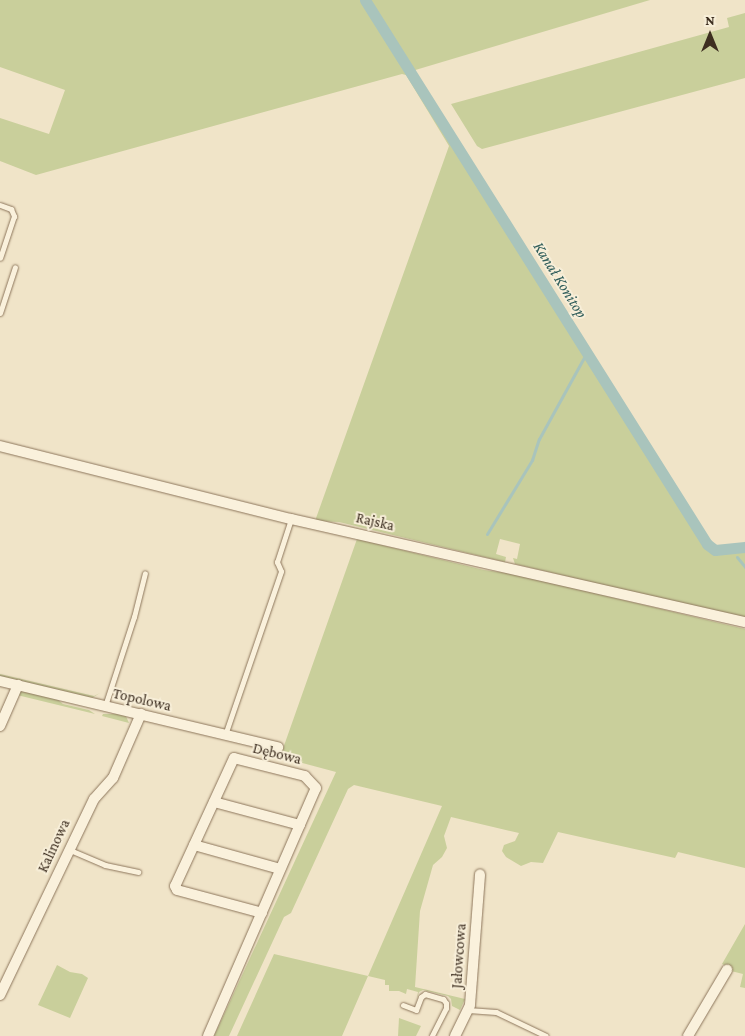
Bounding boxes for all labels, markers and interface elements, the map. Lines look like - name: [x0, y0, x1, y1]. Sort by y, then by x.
- north arrow: [685, 10, 735, 60]
- text: N: [705, 12, 715, 28]
- water label: Kanał Konitop: [529, 238, 591, 322]
- street label: Rajska: [354, 509, 396, 535]
- street label: Topolowa: [111, 685, 173, 715]
- street label: Dębowa: [251, 739, 303, 769]
- street label: Kalinowa: [34, 817, 74, 875]
- street label: Jałowcowa: [448, 923, 470, 989]

